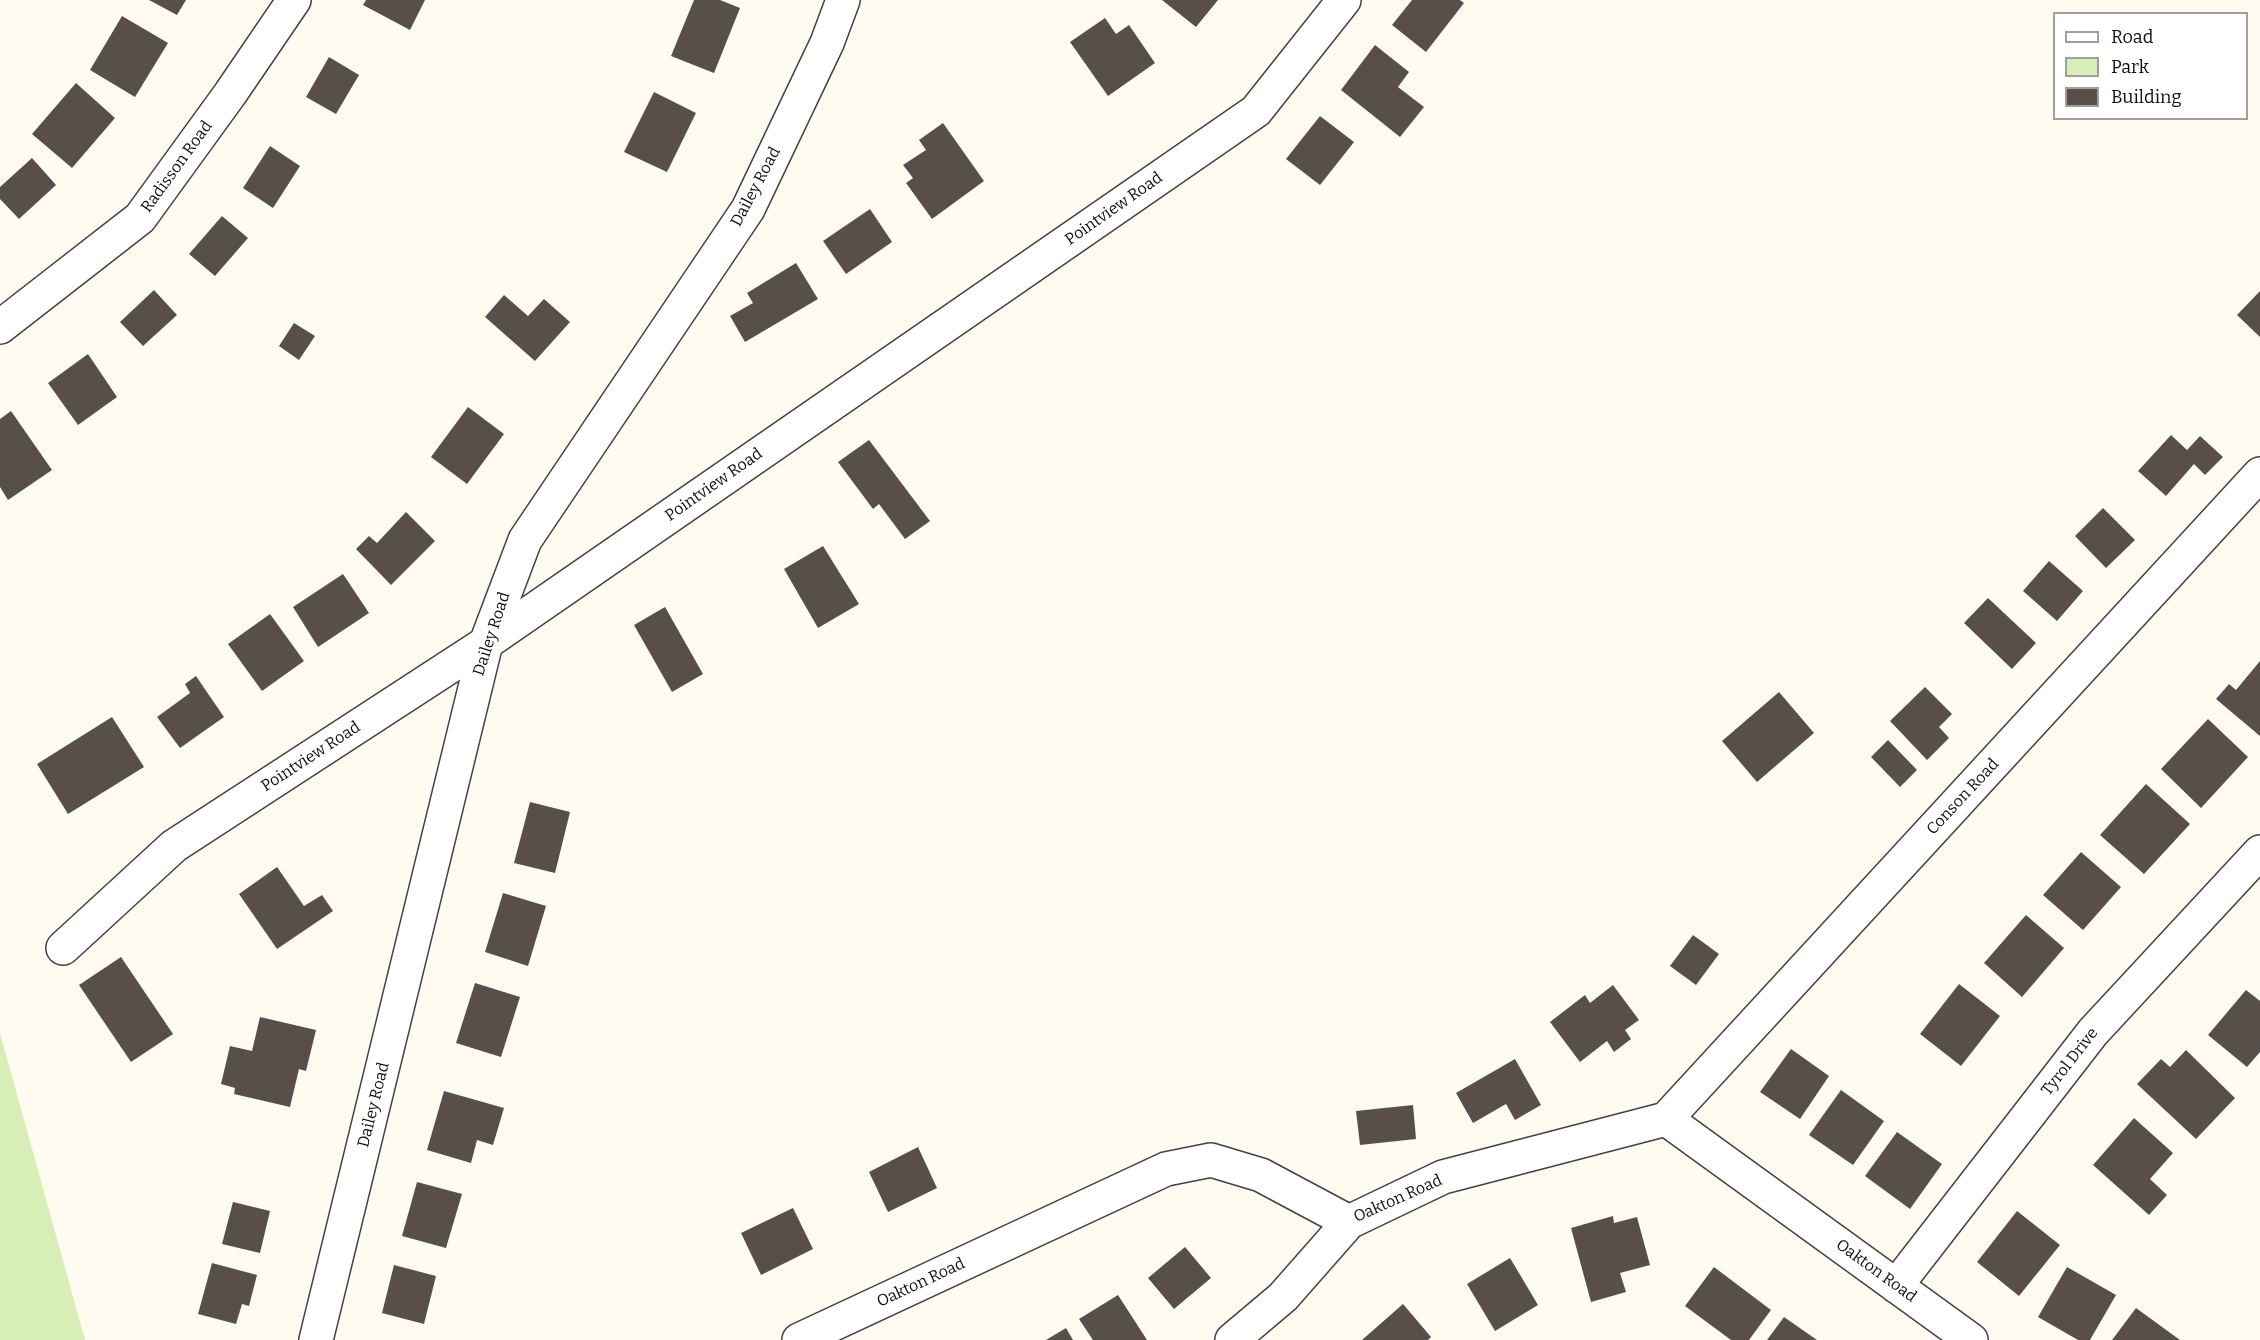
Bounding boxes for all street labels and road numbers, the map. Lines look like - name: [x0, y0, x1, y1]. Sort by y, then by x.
- street label: Radisson Road: [137, 117, 217, 217]
- street label: Dailey Road: [727, 144, 785, 230]
- street label: Pointview Road: [1062, 168, 1166, 250]
- street label: Pointview Road: [662, 444, 766, 526]
- street label: Dailey Road: [469, 590, 515, 678]
- street label: Pointview Road: [258, 718, 364, 796]
- street label: Conson Road: [1923, 755, 2003, 839]
- street label: Tyrol Drive: [2038, 1024, 2102, 1100]
- street label: Dailey Road: [354, 1060, 394, 1150]
- street label: Oakton Road: [1351, 1171, 1445, 1227]
- street label: Oakton Road: [1832, 1235, 1920, 1307]
- street label: Oakton Road: [874, 1254, 968, 1312]

